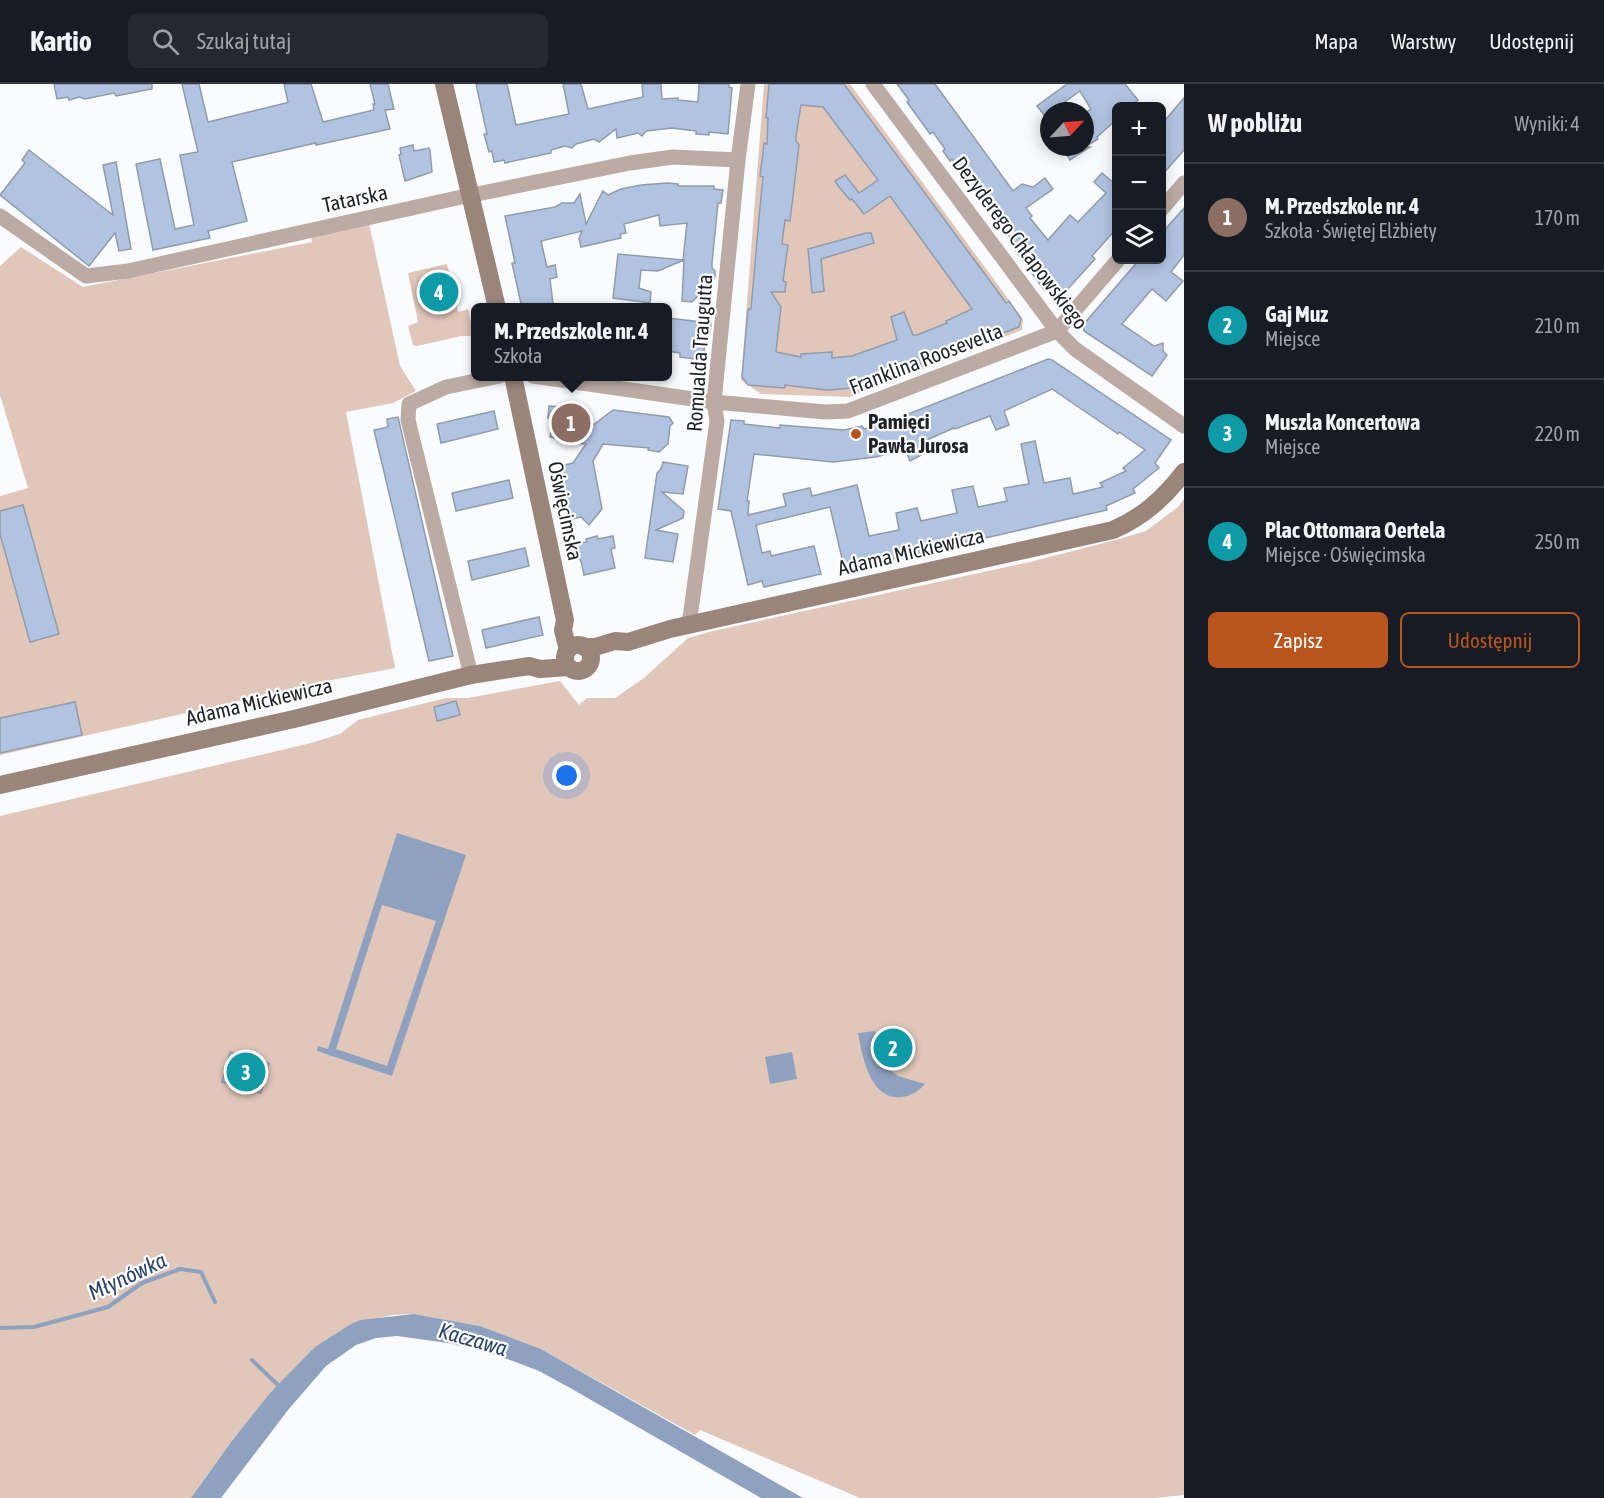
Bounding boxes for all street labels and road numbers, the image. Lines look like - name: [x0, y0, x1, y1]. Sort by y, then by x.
- street label: Dezyderego Chłapowskiego: [948, 151, 1094, 333]
- street label: Tatarska: [320, 179, 390, 217]
- street label: Romualda Traugutta: [682, 273, 716, 433]
- street label: Franklina Roosevelta: [845, 318, 1006, 398]
- street label: Oświęcimska: [544, 459, 588, 563]
- street label: Adama Mickiewicza: [835, 522, 986, 580]
- street label: Adama Mickiewicza: [183, 672, 334, 730]

